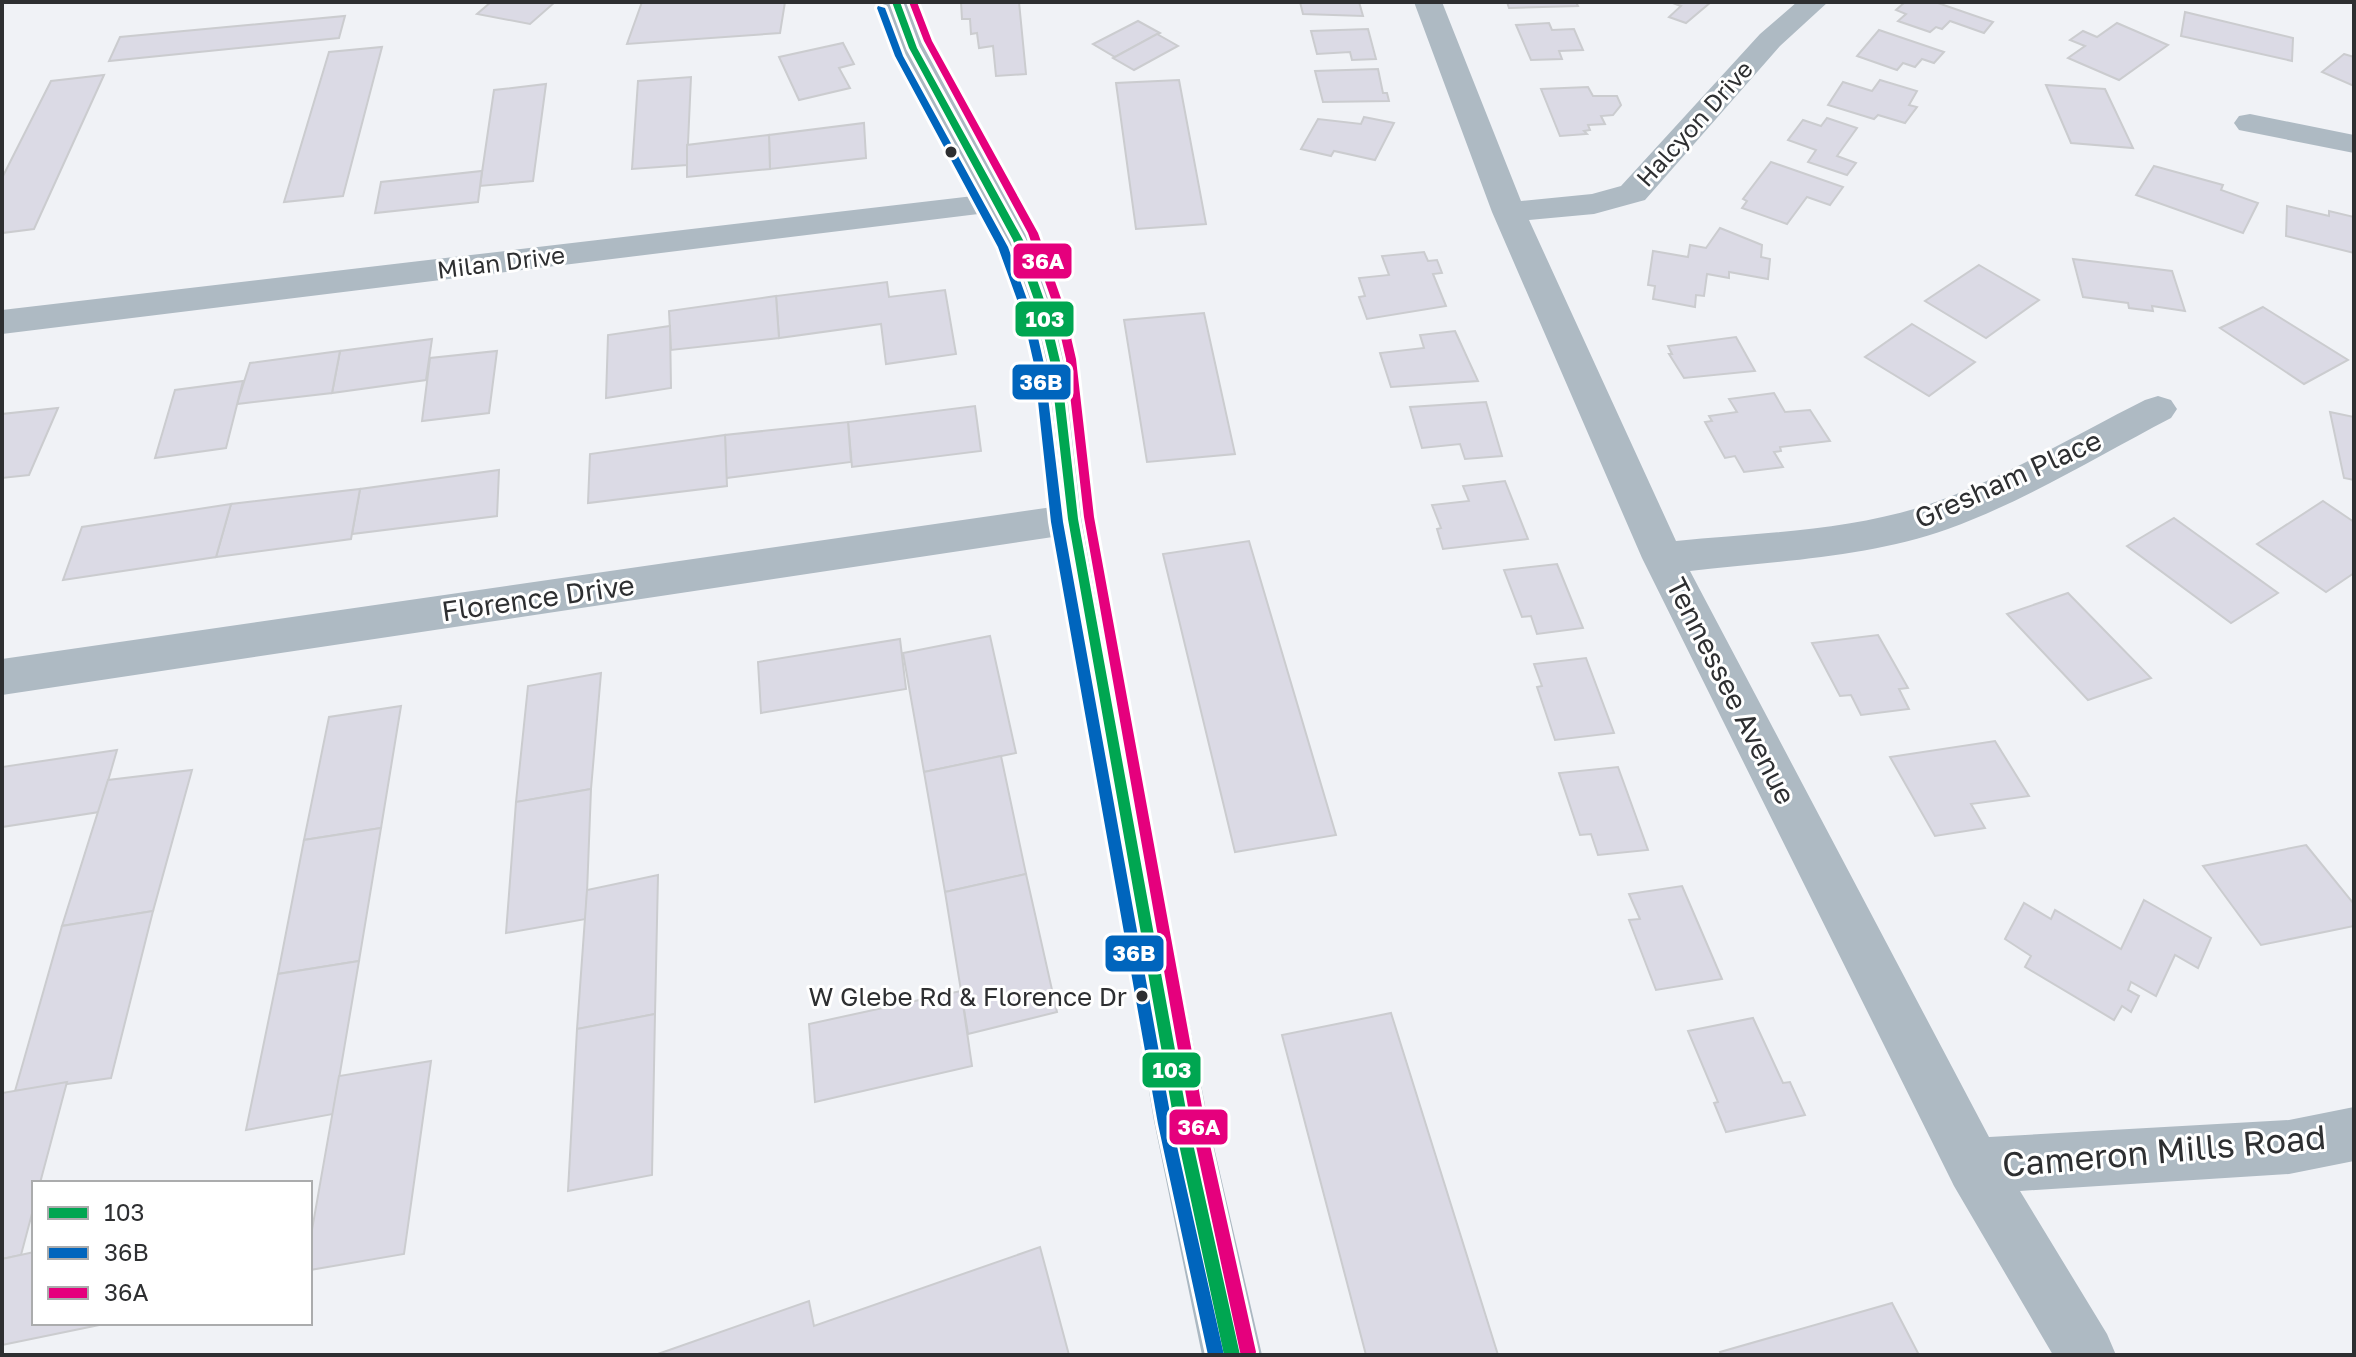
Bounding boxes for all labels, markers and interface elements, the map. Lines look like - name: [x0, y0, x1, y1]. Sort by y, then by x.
- street label: Halcyon Drive: [1630, 54, 1758, 192]
- unlabelled marker: [943, 144, 959, 160]
- street label: Milan Drive: [435, 239, 566, 284]
- line badge: 36A: [1012, 242, 1073, 280]
- text: 36A: [1021, 247, 1065, 274]
- line badge: 103: [1014, 300, 1075, 338]
- text: 103: [1025, 305, 1065, 332]
- line badge: 36B: [1011, 363, 1072, 401]
- text: 36B: [1020, 368, 1062, 395]
- street label: Gresham Place: [1909, 423, 2106, 534]
- street label: Florence Drive: [440, 568, 636, 627]
- street label: Tennessee Avenue: [1660, 572, 1803, 810]
- line badge: 36B: [1104, 934, 1165, 973]
- text: 36B: [1113, 939, 1155, 966]
- place label: W Glebe Rd & Florence Dr: [808, 981, 1127, 1012]
- marker: W Glebe Rd & Florence Dr: [1134, 988, 1150, 1004]
- line badge: 103: [1141, 1051, 1202, 1089]
- text: 103: [1152, 1056, 1192, 1083]
- line badge: 36A: [1168, 1108, 1229, 1146]
- text: 36A: [1177, 1113, 1221, 1140]
- street label: Cameron Mills Road: [2000, 1116, 2327, 1184]
- legend: [32, 1181, 312, 1325]
- text: 103: [104, 1197, 145, 1226]
- text: 36B: [104, 1237, 149, 1266]
- text: 36A: [104, 1277, 149, 1306]

